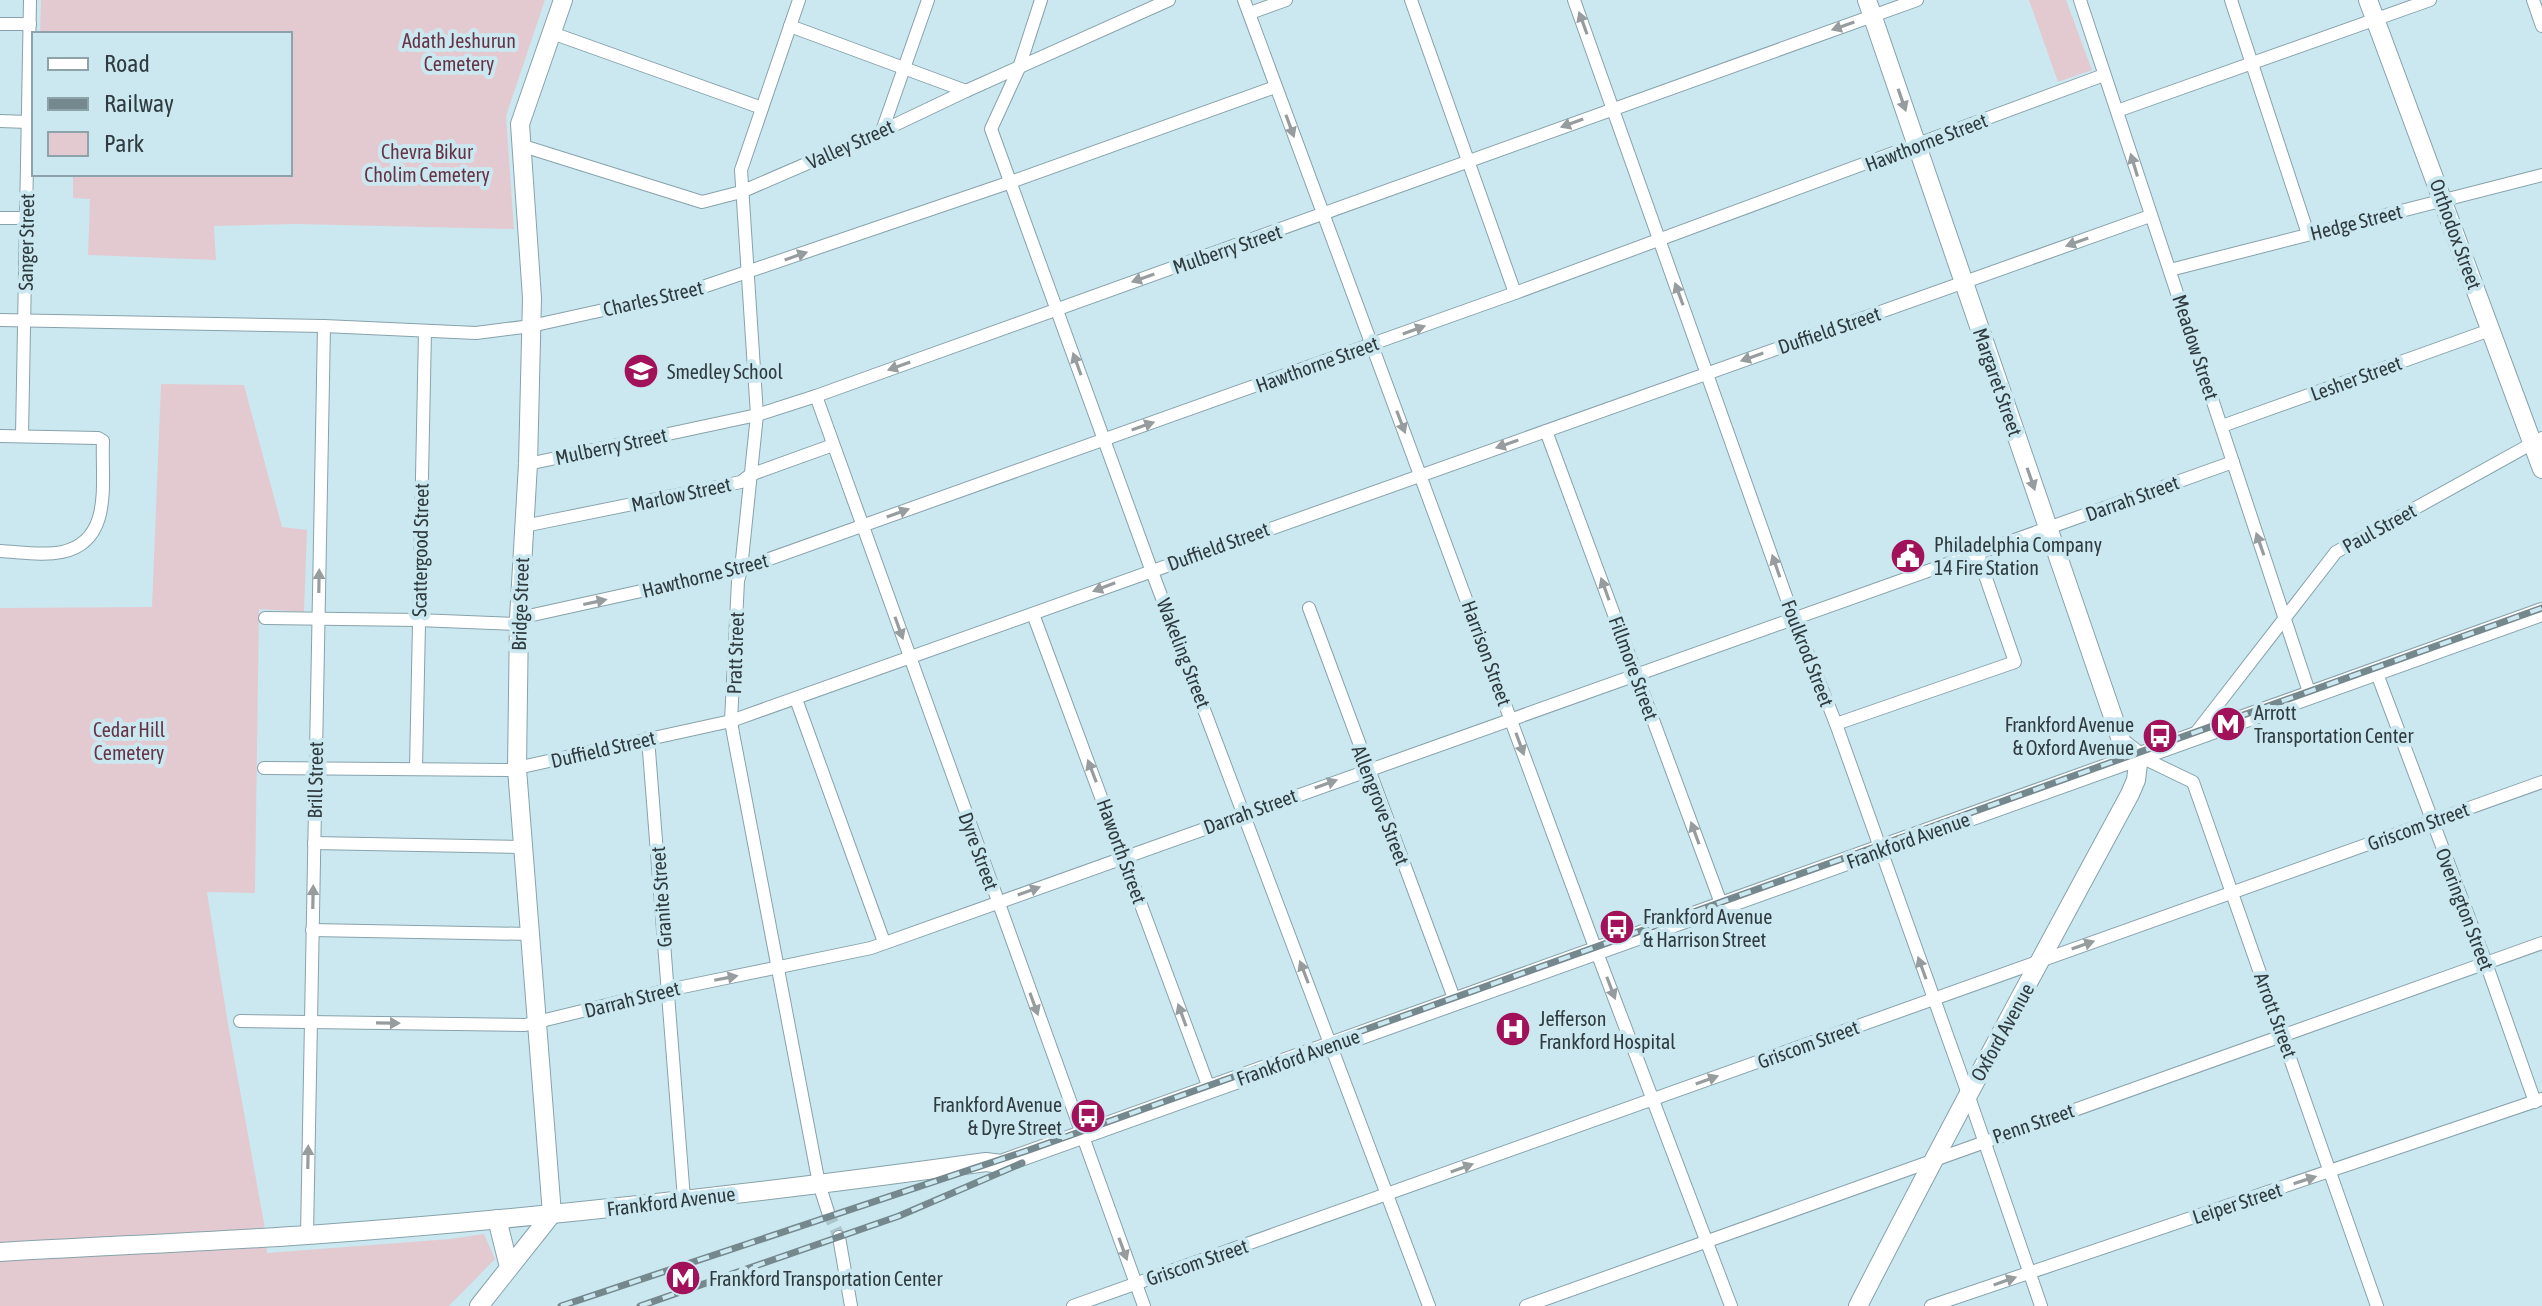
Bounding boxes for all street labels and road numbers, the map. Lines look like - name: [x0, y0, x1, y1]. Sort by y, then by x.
- street label: Hawthorne Street: [1862, 108, 1991, 176]
- street label: Valley Street: [803, 115, 897, 173]
- street label: Orthodox Street: [2425, 176, 2487, 292]
- street label: Sanger Street: [14, 193, 38, 291]
- street label: Hedge Street: [2308, 199, 2405, 245]
- street label: Mulberry Street: [1170, 220, 1285, 278]
- street label: Charles Street: [601, 275, 705, 321]
- street label: Meadow Street: [2168, 292, 2224, 403]
- street label: Duffield Street: [1775, 302, 1883, 358]
- street label: Margaret Street: [1969, 325, 2027, 439]
- street label: Hawthorne Street: [1252, 331, 1382, 397]
- street label: Lesher Street: [2307, 351, 2405, 405]
- street label: Mulberry Street: [553, 423, 669, 469]
- street label: Darrah Street: [2082, 470, 2182, 525]
- street label: Marlow Street: [629, 472, 733, 516]
- street label: Scattergood Street: [407, 483, 433, 617]
- street label: Paul Street: [2338, 498, 2420, 558]
- street label: Duffield Street: [1164, 517, 1272, 575]
- street label: Hawthorne Street: [640, 548, 771, 602]
- street label: Bridge Street: [507, 557, 533, 651]
- street label: Wakeling Street: [1153, 595, 1216, 711]
- street label: Foulkrod Street: [1777, 596, 1839, 710]
- street label: Harrison Street: [1457, 597, 1517, 709]
- street label: Pratt Street: [722, 611, 748, 695]
- street label: Fillmore Street: [1605, 613, 1663, 723]
- street label: Duffield Street: [548, 726, 658, 772]
- street label: Brill Street: [303, 741, 327, 819]
- street label: Allengrove Street: [1348, 742, 1414, 868]
- street label: Darrah Street: [1200, 783, 1300, 838]
- street label: Haworth Street: [1092, 795, 1152, 907]
- street label: Griscom Street: [2364, 797, 2472, 855]
- street label: Frankford Avenue: [1843, 807, 1973, 873]
- street label: Dyre Street: [954, 809, 1004, 893]
- street label: Overington Street: [2431, 845, 2499, 974]
- street label: Granite Street: [646, 846, 676, 948]
- street label: Arrott Street: [2250, 969, 2302, 1061]
- street label: Darrah Street: [582, 976, 682, 1022]
- street label: Oxford Avenue: [1966, 979, 2038, 1085]
- street label: Griscom Street: [1754, 1015, 1862, 1073]
- street label: Frankford Avenue: [1233, 1024, 1363, 1090]
- street label: Penn Street: [1989, 1098, 2077, 1148]
- street label: Leiper Street: [2189, 1178, 2285, 1228]
- street label: Frankford Avenue: [605, 1182, 737, 1220]
- street label: Griscom Street: [1143, 1234, 1251, 1290]

